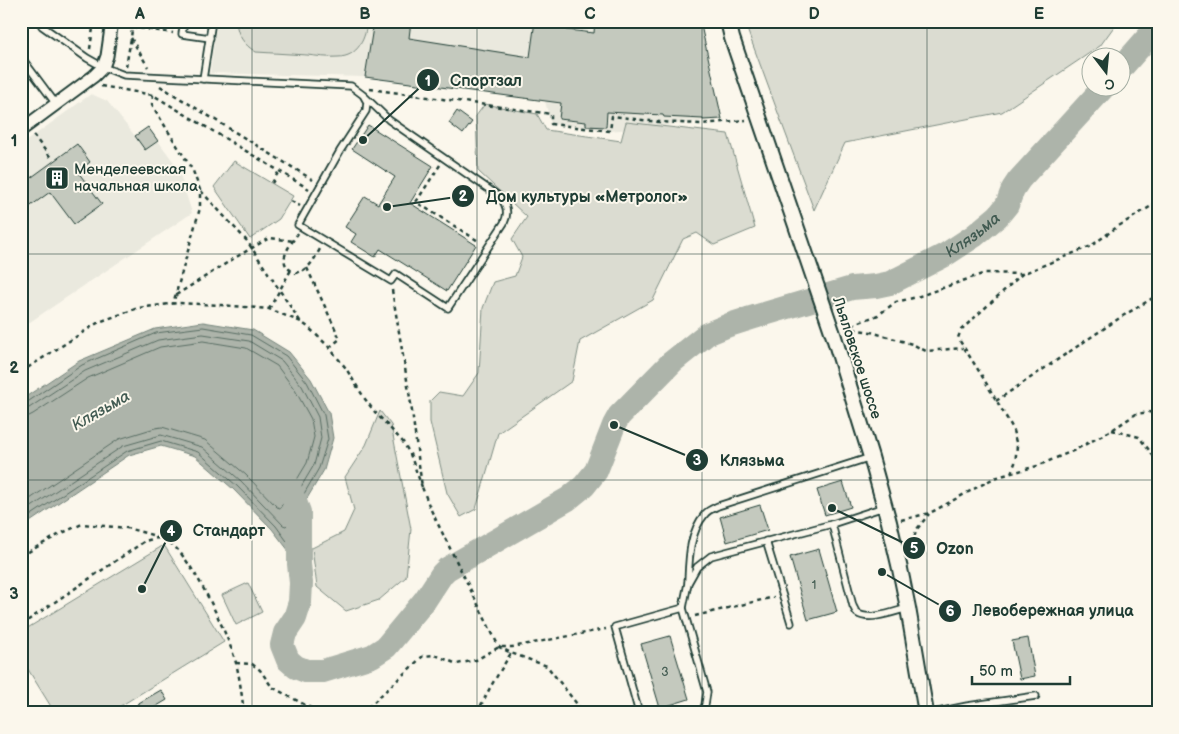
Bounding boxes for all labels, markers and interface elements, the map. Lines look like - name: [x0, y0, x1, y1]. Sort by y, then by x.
- text: A: [134, 5, 145, 24]
- text: B: [359, 5, 371, 24]
- text: C: [584, 5, 596, 24]
- text: D: [808, 5, 820, 24]
- text: E: [1034, 5, 1044, 24]
- north arrow: [1082, 48, 1132, 98]
- callout: Спортзал: [415, 65, 532, 96]
- text: 1: [425, 72, 431, 91]
- text: Спортзал: [450, 72, 522, 91]
- text: С: [1102, 75, 1116, 94]
- text: 1: [11, 132, 17, 151]
- place label: Менделеевская начальная школа: [74, 160, 198, 196]
- building icon: Менделеевская начальная школа: [44, 165, 70, 191]
- callout: Дом культуры «Метролог»: [450, 181, 698, 212]
- text: 2: [459, 187, 468, 206]
- text: Дом культуры «Метролог»: [486, 188, 688, 207]
- water label: Клязьма: [941, 209, 1004, 262]
- street label: Льяловское шоссе: [828, 294, 886, 421]
- text: 2: [9, 359, 19, 378]
- water label: Клязьма: [69, 387, 133, 435]
- callout: Клязьма: [684, 444, 794, 475]
- text: 3: [693, 451, 702, 470]
- text: Клязьма: [720, 452, 785, 471]
- callout: Стандарт: [158, 515, 275, 546]
- text: 4: [167, 522, 176, 541]
- text: Стандарт: [193, 522, 266, 541]
- callout: Ozon: [901, 532, 983, 563]
- text: 5: [910, 539, 919, 558]
- text: Ozon: [936, 540, 974, 559]
- house number: 1: [812, 578, 816, 593]
- text: 3: [9, 585, 19, 604]
- callout: Левобережная улица: [938, 595, 1144, 626]
- text: 6: [945, 602, 955, 621]
- text: Левобережная улица: [971, 602, 1134, 621]
- scale bar: [972, 654, 1069, 686]
- text: 50 m: [979, 662, 1013, 681]
- house number: 3: [661, 665, 669, 680]

